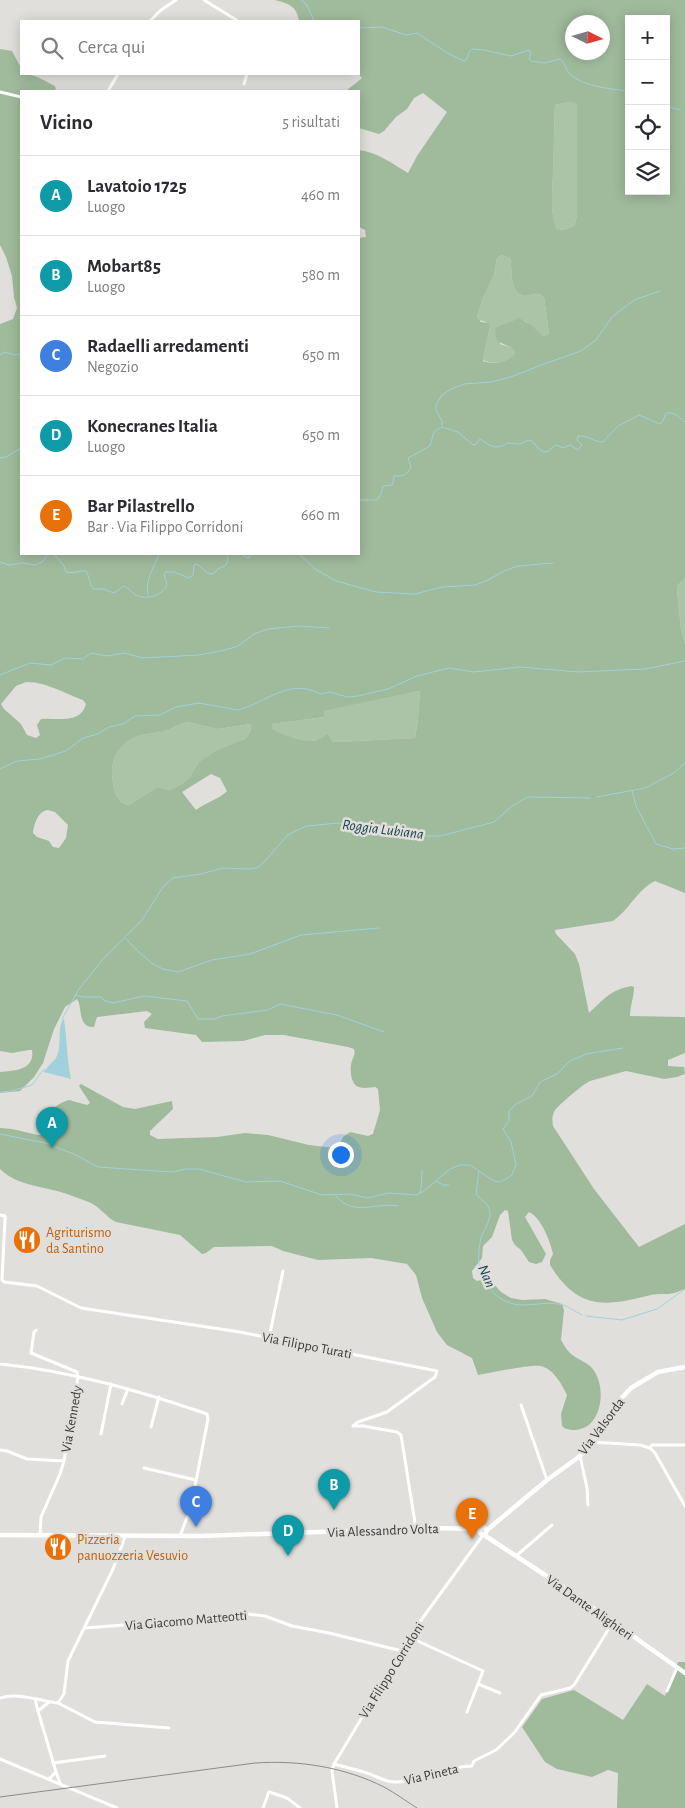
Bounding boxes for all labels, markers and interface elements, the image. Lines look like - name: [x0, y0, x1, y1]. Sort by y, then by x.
- north arrow: [565, 15, 610, 60]
- map controls: [625, 15, 670, 195]
- button: +: [625, 15, 670, 60]
- search box: [20, 20, 360, 75]
- icon: search: [38, 34, 66, 62]
- text: Cerca qui: [78, 38, 145, 57]
- button: −: [625, 60, 670, 105]
- button: locate: [625, 105, 670, 150]
- text: Vicino: [40, 112, 93, 133]
- text: 5 risultati: [282, 114, 340, 130]
- button: layers: [625, 150, 670, 195]
- text: Lavatoio 1725: [87, 177, 187, 196]
- text: A: [51, 187, 61, 203]
- text: 460 m: [301, 187, 340, 203]
- text: Luogo: [87, 199, 125, 215]
- text: Mobart85: [87, 257, 161, 276]
- text: B: [51, 267, 61, 283]
- text: 580 m: [302, 267, 340, 283]
- text: Luogo: [87, 279, 125, 295]
- text: Radaelli arredamenti: [87, 337, 249, 356]
- text: C: [52, 347, 60, 363]
- text: 650 m: [302, 347, 340, 363]
- text: Negozio: [87, 359, 139, 375]
- text: Konecranes Italia: [87, 417, 218, 436]
- text: D: [51, 427, 61, 443]
- text: 650 m: [302, 427, 340, 443]
- text: Luogo: [87, 439, 125, 455]
- text: Bar Pilastrello: [87, 497, 195, 516]
- text: E: [52, 507, 60, 523]
- text: 660 m: [301, 507, 340, 523]
- text: Bar · Via Filippo Corridoni: [87, 519, 243, 535]
- water label: Roggia Lubiana: [341, 817, 425, 842]
- pin: A: [36, 1107, 68, 1148]
- your location: [328, 1142, 354, 1168]
- restaurant icon: Agriturismo da Santino: [12, 1225, 42, 1255]
- place label: Agriturismo da Santino: [46, 1226, 112, 1256]
- water label: Nan: [475, 1263, 498, 1290]
- street label: Via Filippo Turati: [261, 1330, 353, 1362]
- street label: Via Kennedy: [59, 1385, 85, 1454]
- street label: Via Valsorda: [576, 1395, 628, 1458]
- pin: B: [318, 1469, 350, 1510]
- pin: C: [180, 1486, 212, 1527]
- pin: E: [456, 1498, 488, 1539]
- pin: D: [272, 1515, 304, 1556]
- street label: Via Alessandro Volta: [327, 1522, 440, 1540]
- restaurant icon: Pizzeria panuozzeria Vesuvio: [43, 1532, 73, 1562]
- place label: Pizzeria panuozzeria Vesuvio: [77, 1533, 188, 1563]
- street label: Via Dante Alighieri: [543, 1573, 635, 1643]
- street label: Via Giacomo Matteotti: [124, 1609, 248, 1633]
- street label: Via Filippo Corridoni: [357, 1620, 427, 1721]
- street label: Via Pineta: [403, 1762, 460, 1788]

